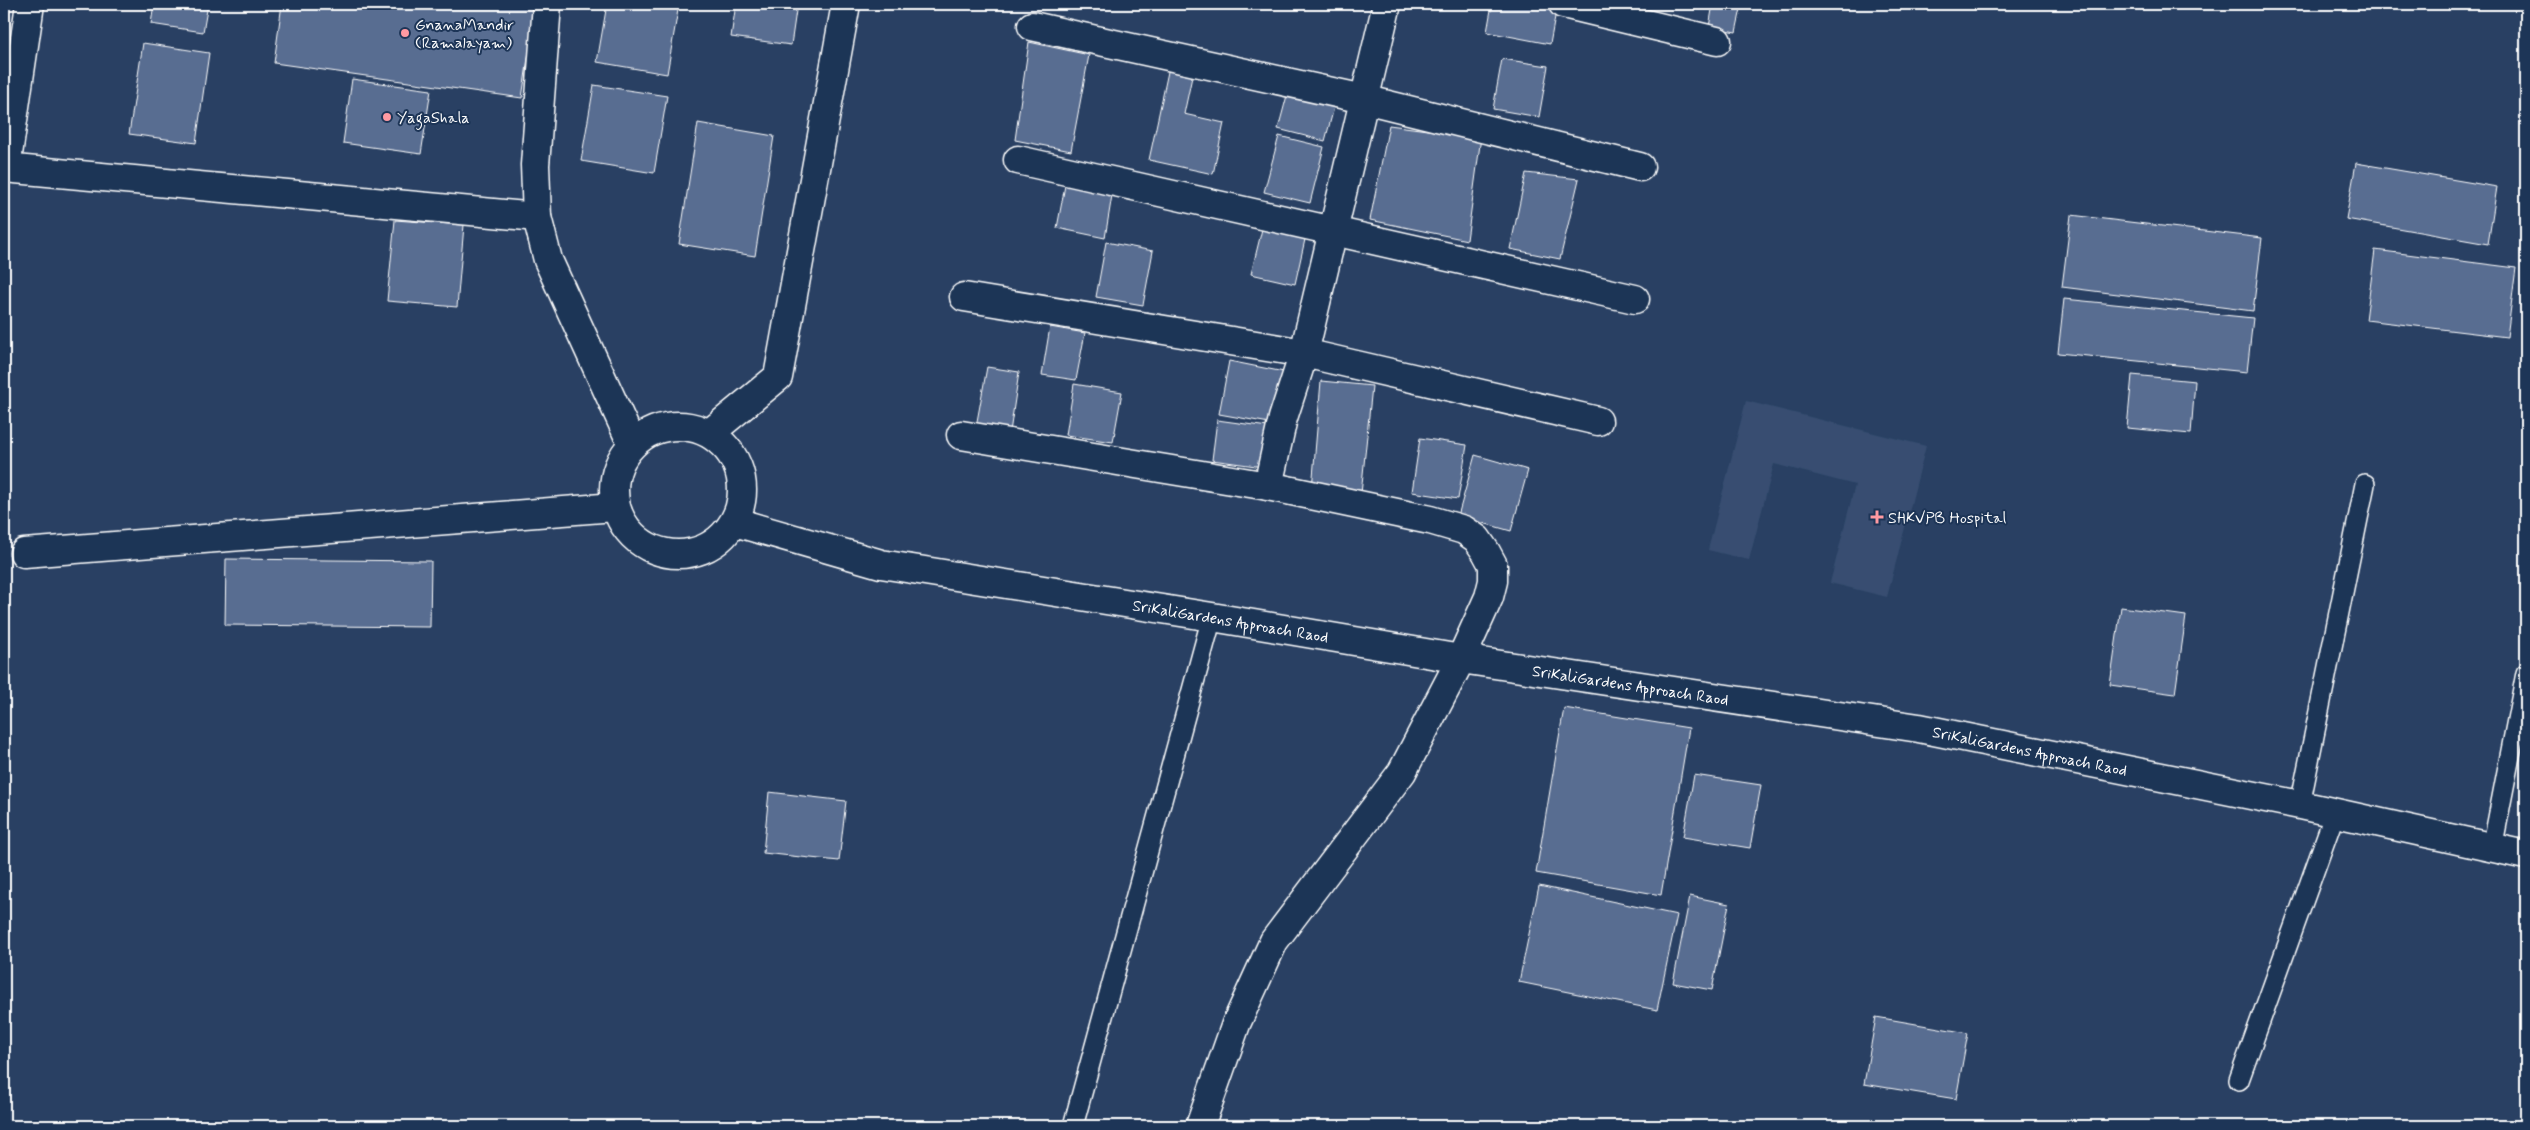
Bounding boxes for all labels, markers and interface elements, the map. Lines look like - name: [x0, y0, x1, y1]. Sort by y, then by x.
- place label: GnanaMandir (Ramalayam): [415, 15, 514, 54]
- marker: GnanaMandir (Ramalayam): [399, 27, 411, 39]
- place label: YagaShala: [397, 108, 470, 130]
- marker: YagaShala: [381, 111, 393, 123]
- place label: SHKVPB Hospital: [1888, 508, 2007, 529]
- marker: SHKVPB Hospital: [1870, 510, 1884, 524]
- street label: SriKaliGardens Approach Raod: [1131, 595, 1330, 648]
- street label: SriKaliGardens Approach Raod: [1531, 661, 1730, 711]
- street label: SriKaliGardens Approach Raod: [1930, 722, 2129, 782]

